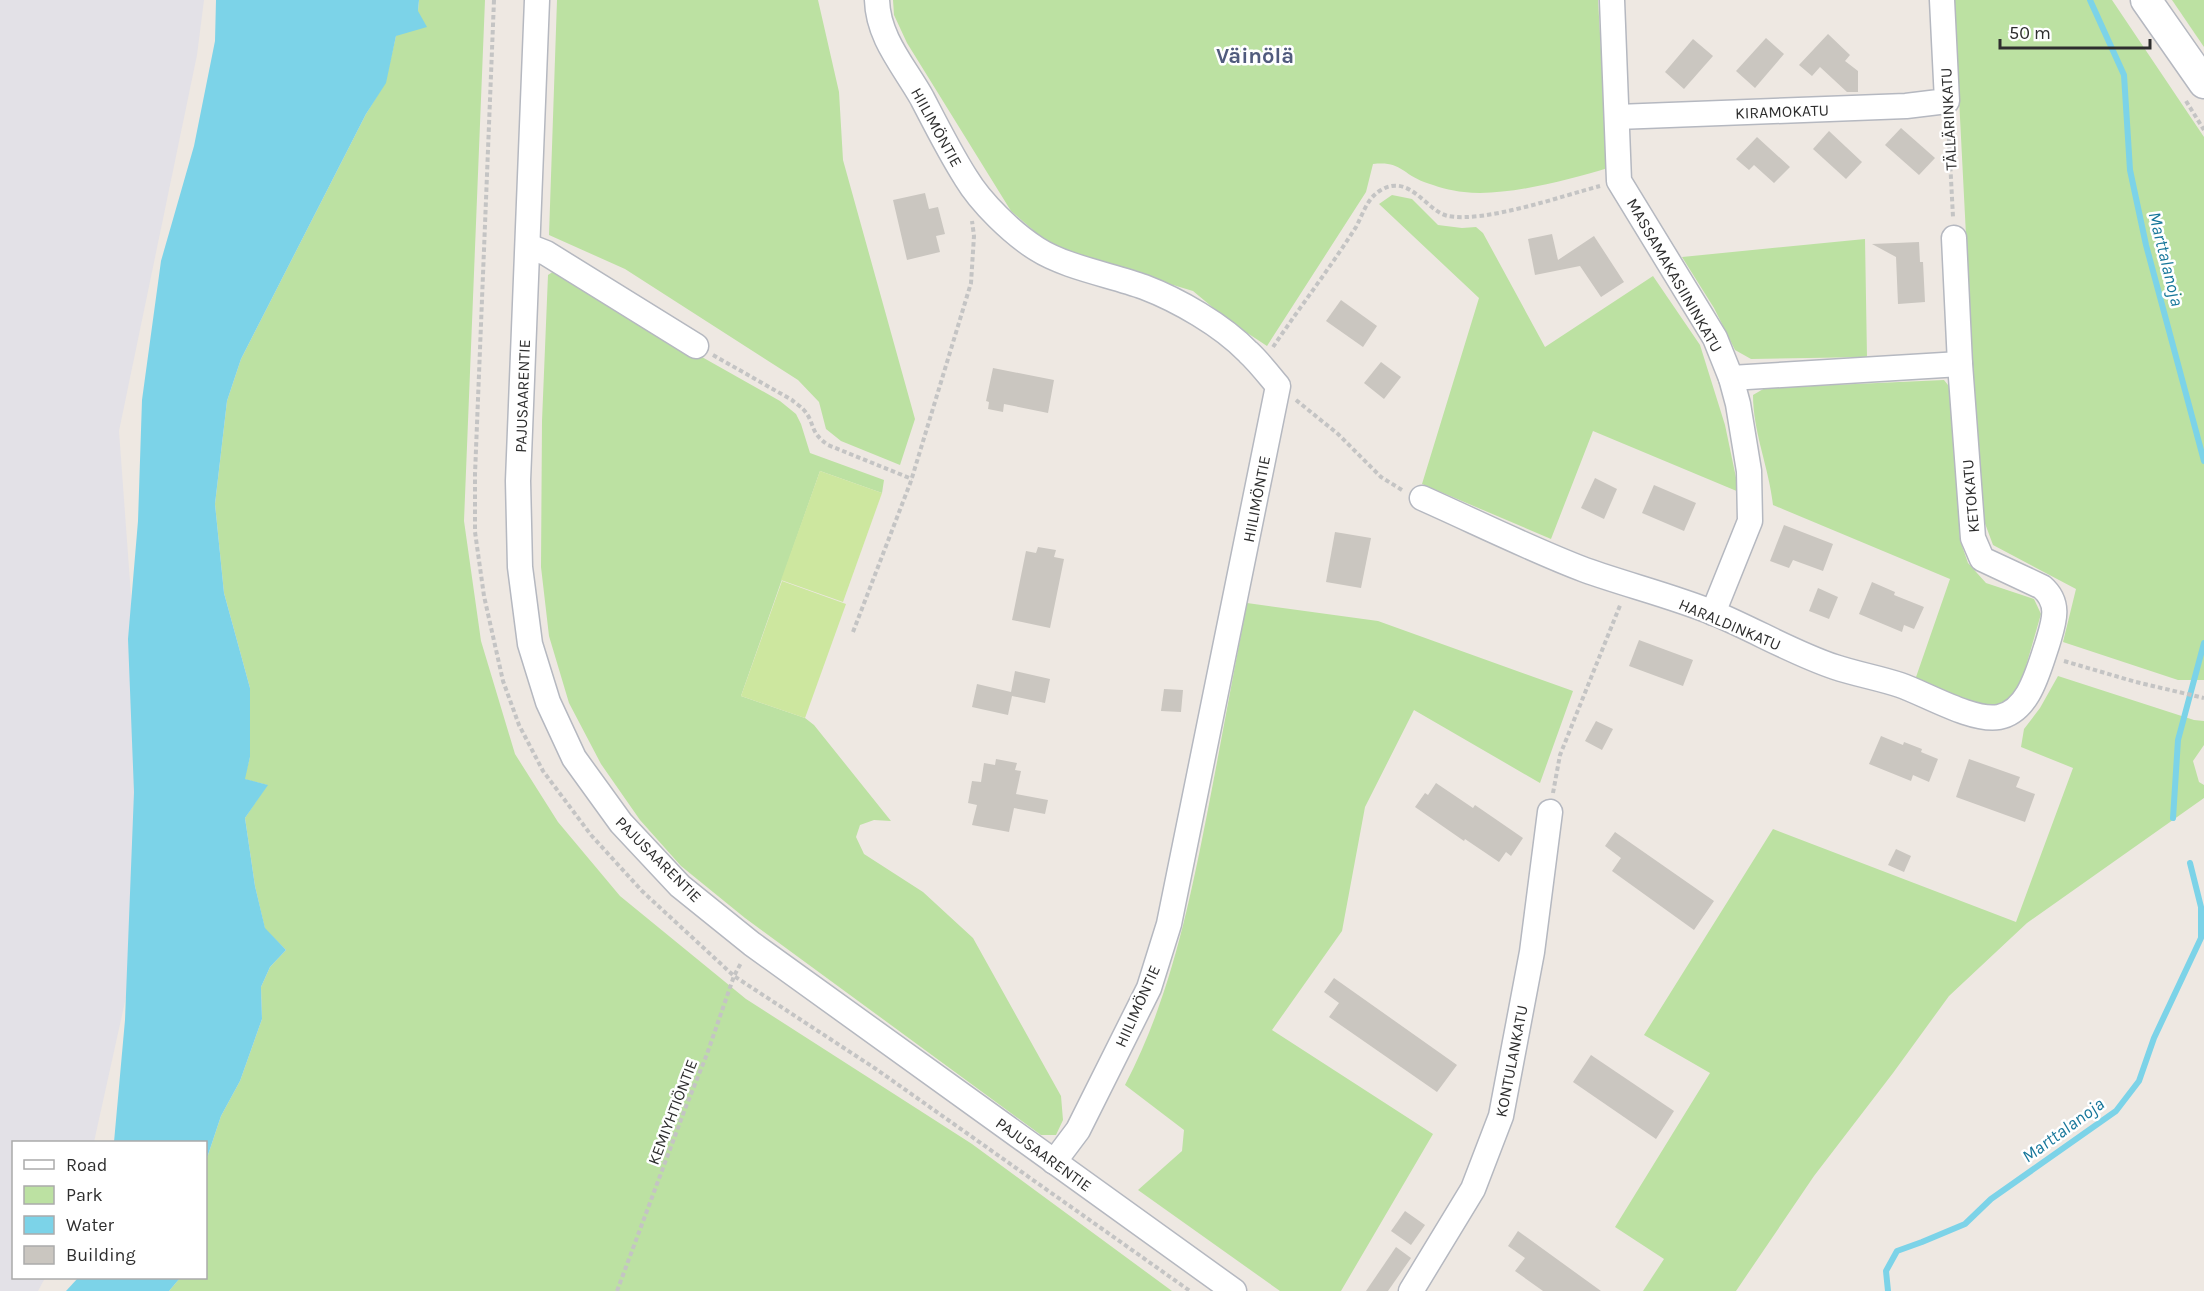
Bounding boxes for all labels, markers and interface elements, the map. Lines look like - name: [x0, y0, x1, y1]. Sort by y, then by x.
- scale bar: [2000, 12, 2150, 50]
- text: 50 m: [2009, 22, 2051, 44]
- district label: Väinölä: [1216, 43, 1294, 69]
- street label: TÄLLÄRINKATU: [1936, 67, 1961, 171]
- street label: HIILIMÖNTIE: [907, 84, 966, 170]
- street label: KIRAMOKATU: [1735, 100, 1829, 123]
- street label: MASSAMAKASIININKATU: [1623, 195, 1726, 356]
- water label: Marttalanoja: [2144, 209, 2188, 309]
- street label: PAJUSAARENTIE: [511, 339, 534, 453]
- street label: HIILIMÖNTIE: [1239, 454, 1274, 544]
- street label: KETOKATU: [1958, 458, 1983, 534]
- street label: HARALDINKATU: [1676, 594, 1784, 655]
- street label: PAJUSAARENTIE: [612, 812, 706, 906]
- street label: HIILIMÖNTIE: [1111, 962, 1164, 1050]
- street label: KONTULANKATU: [1491, 1003, 1532, 1119]
- street label: KEMIYHTIÖNTIE: [644, 1057, 701, 1168]
- water label: Marttalanoja: [2017, 1093, 2109, 1167]
- street label: PAJUSAARENTIE: [992, 1113, 1095, 1195]
- legend: [12, 1141, 207, 1279]
- text: Road: [66, 1154, 107, 1176]
- text: Park: [66, 1184, 103, 1206]
- text: Water: [66, 1214, 114, 1236]
- text: Building: [66, 1244, 136, 1266]

